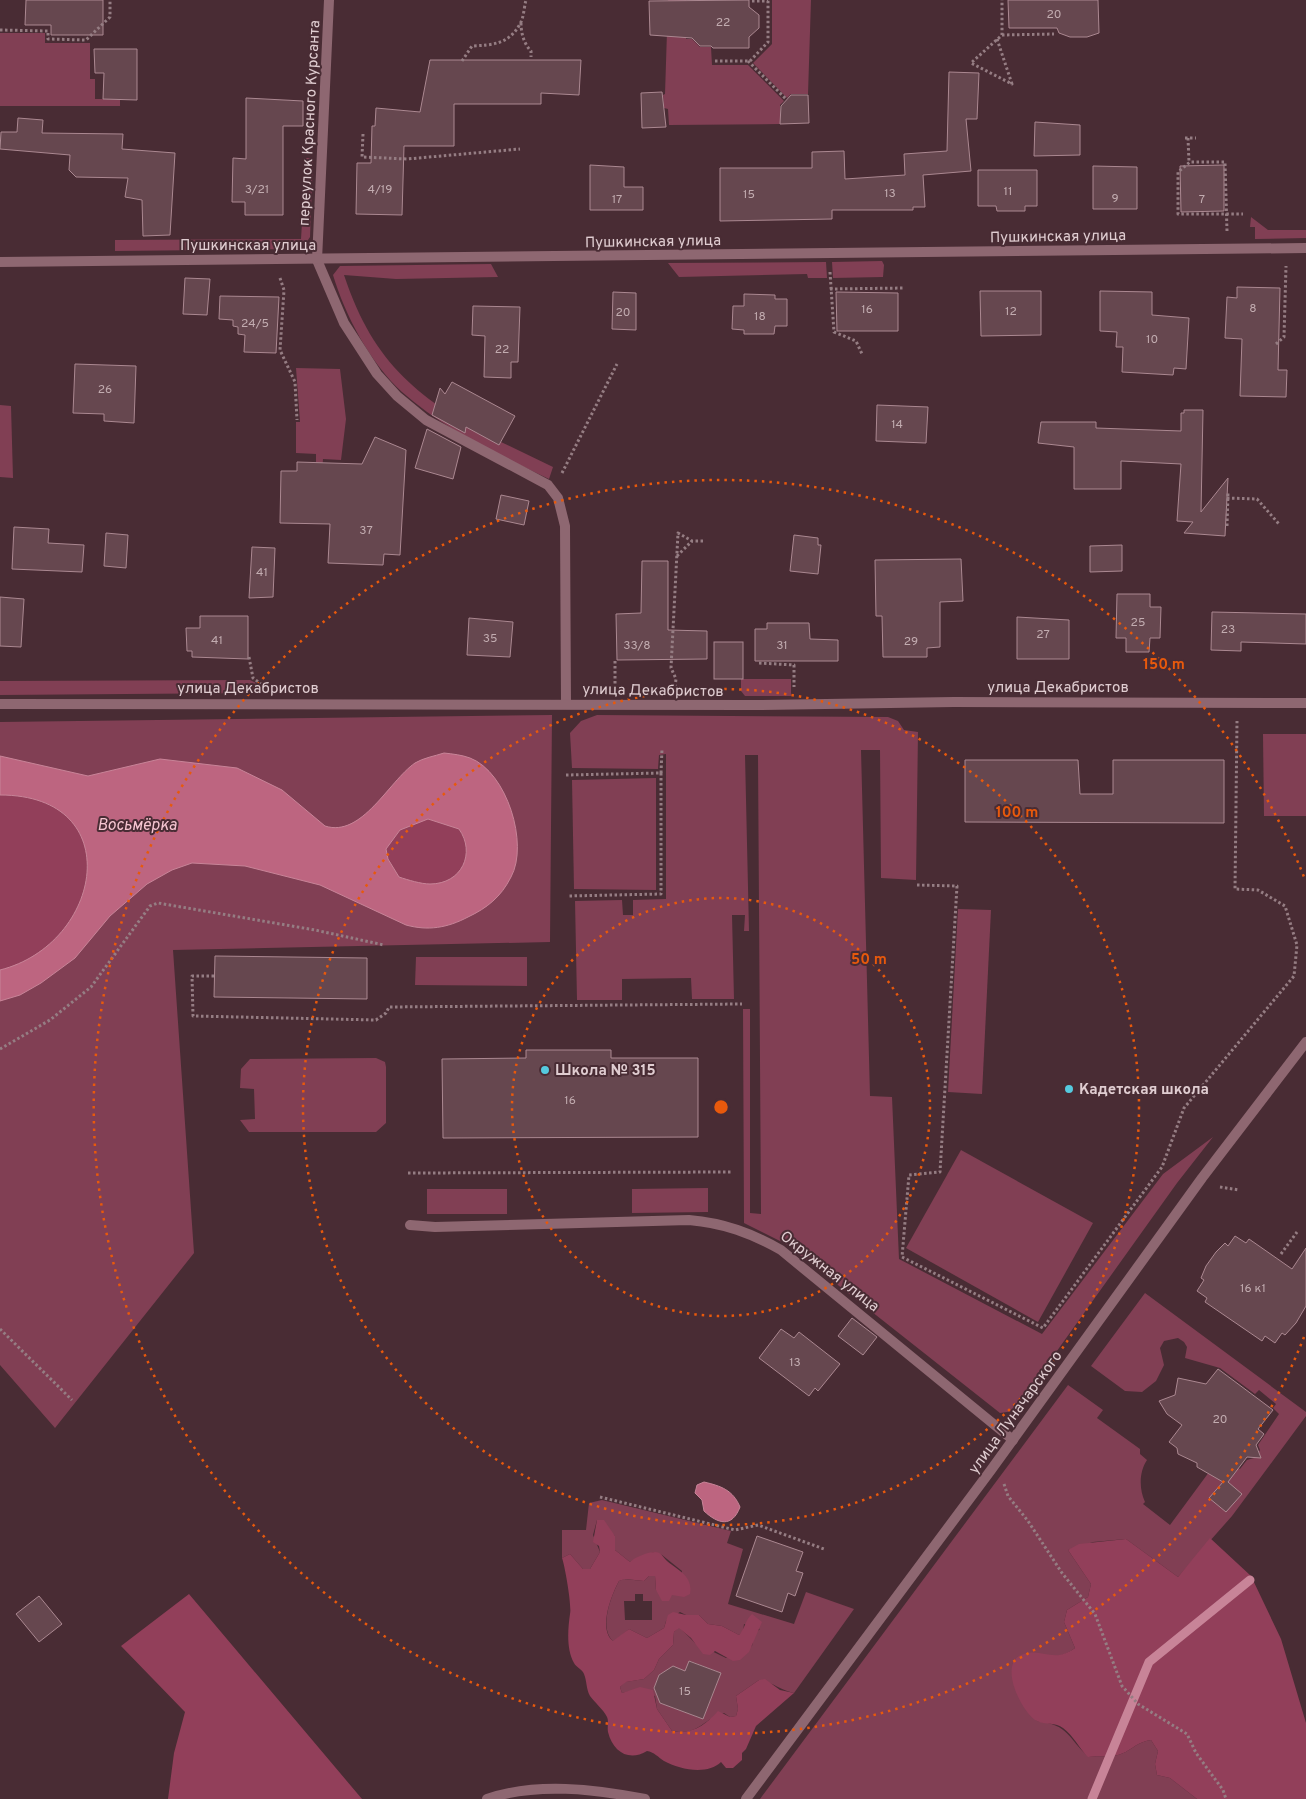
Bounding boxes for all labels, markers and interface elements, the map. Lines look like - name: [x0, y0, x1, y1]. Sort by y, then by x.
- house number: 20: [1046, 7, 1062, 23]
- house number: 22: [716, 15, 730, 31]
- street label: переулок Красного Курсанта: [296, 20, 325, 226]
- house number: 3/21: [245, 182, 269, 198]
- house number: 4/19: [368, 182, 392, 198]
- house number: 11: [1004, 184, 1012, 200]
- house number: 13: [884, 186, 896, 202]
- house number: 15: [743, 187, 755, 203]
- house number: 9: [1111, 191, 1119, 207]
- house number: 17: [612, 192, 622, 208]
- house number: 7: [1199, 192, 1205, 208]
- street label: Пушкинская улица: [990, 227, 1126, 248]
- street label: Пушкинская улица: [585, 232, 721, 253]
- street label: Пушкинская улица: [180, 237, 316, 256]
- house number: 8: [1249, 301, 1257, 317]
- house number: 16: [861, 302, 873, 318]
- house number: 12: [1005, 304, 1017, 320]
- house number: 20: [615, 305, 631, 321]
- house number: 18: [754, 309, 766, 325]
- house number: 24/5: [241, 316, 269, 332]
- house number: 10: [1146, 332, 1158, 348]
- house number: 22: [495, 342, 509, 358]
- house number: 26: [98, 382, 112, 398]
- house number: 14: [891, 417, 903, 433]
- house number: 37: [359, 523, 373, 539]
- house number: 41: [256, 565, 268, 581]
- house number: 25: [1131, 615, 1145, 631]
- house number: 23: [1221, 622, 1235, 638]
- house number: 27: [1036, 627, 1050, 643]
- house number: 35: [483, 631, 497, 647]
- house number: 41: [211, 633, 223, 649]
- house number: 29: [904, 634, 918, 650]
- house number: 33/8: [623, 638, 651, 654]
- house number: 31: [776, 638, 788, 654]
- text: 150 m: [1143, 656, 1185, 675]
- street label: улица Декабристов: [987, 679, 1129, 698]
- street label: улица Декабристов: [177, 680, 319, 699]
- street label: улица Декабристов: [582, 681, 724, 702]
- text: 100 m: [996, 804, 1038, 823]
- water label: Восьмёрка: [97, 816, 177, 836]
- text: 50 m: [851, 951, 887, 970]
- place label: Школа № 315: [555, 1062, 656, 1081]
- marker: Школа № 315: [539, 1064, 551, 1076]
- place label: Кадетская школа: [1079, 1081, 1209, 1100]
- marker: Кадетская школа: [1063, 1083, 1075, 1095]
- house number: 16: [564, 1093, 576, 1109]
- centre of rings: [712, 1098, 730, 1116]
- street label: Окружная улица: [776, 1227, 883, 1317]
- house number: 16 к1: [1240, 1281, 1266, 1297]
- street label: улица Луначарского: [965, 1348, 1067, 1478]
- house number: 13: [789, 1355, 801, 1371]
- house number: 20: [1212, 1412, 1228, 1428]
- house number: 15: [679, 1684, 691, 1700]

